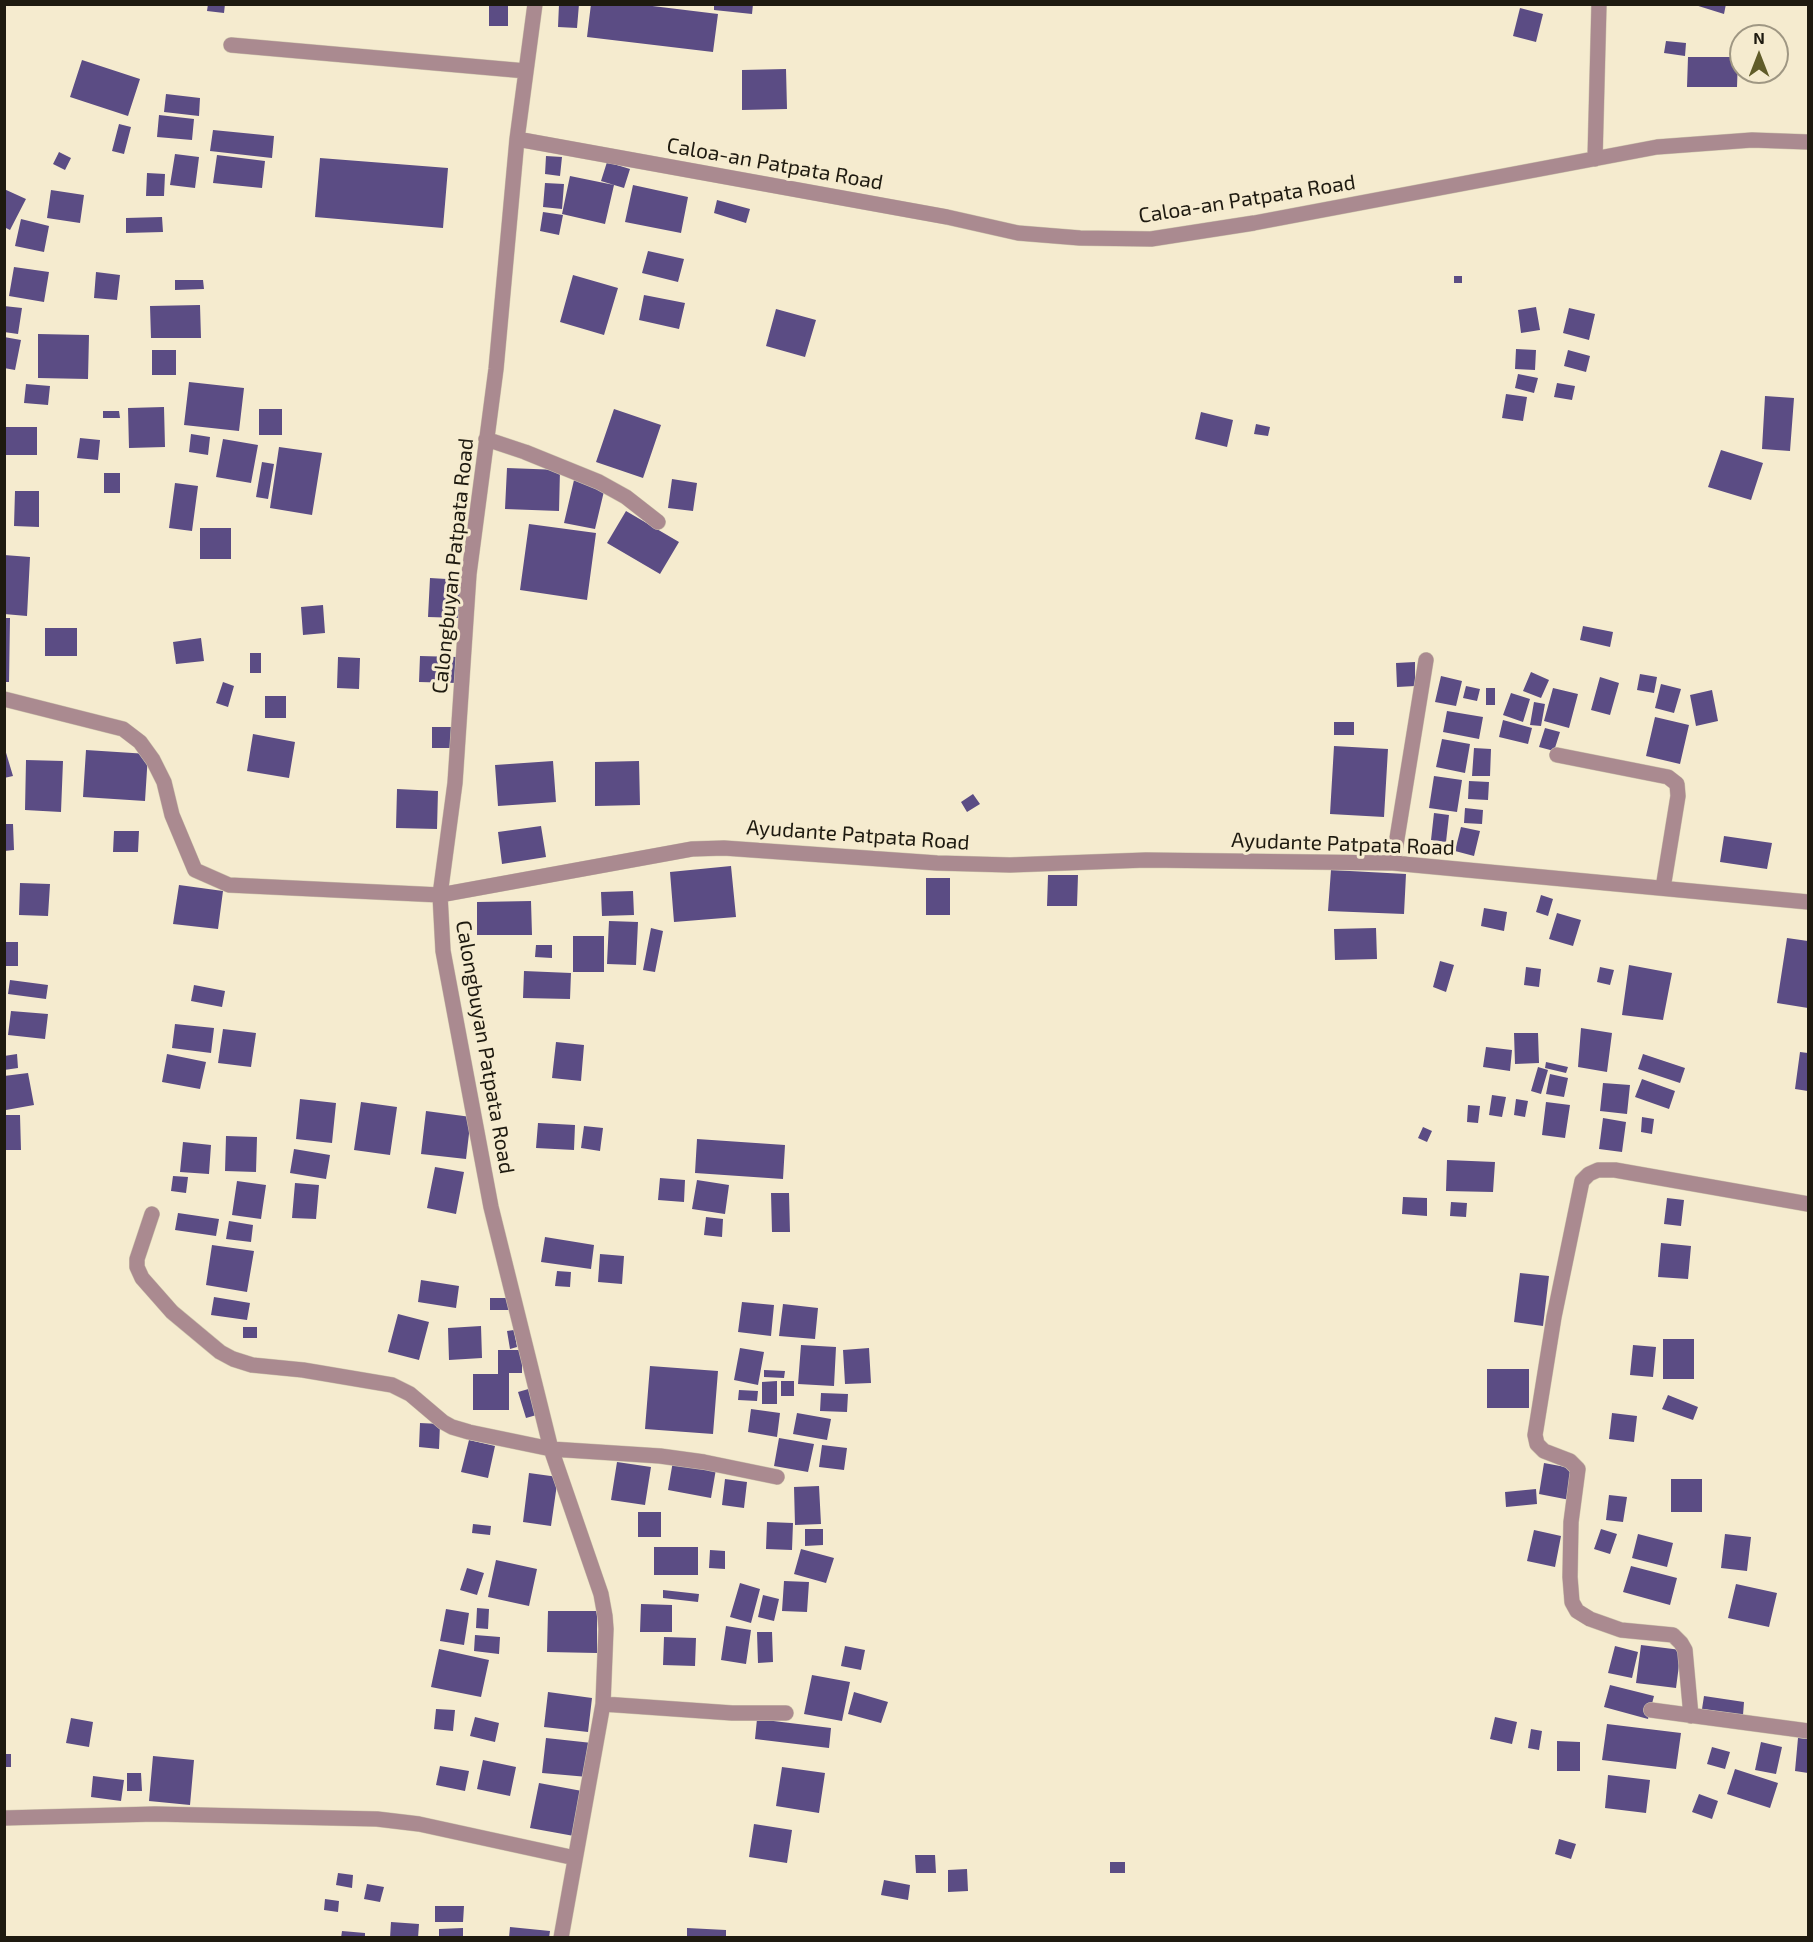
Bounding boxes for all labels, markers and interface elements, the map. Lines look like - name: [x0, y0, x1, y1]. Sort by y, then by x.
- north arrow: [1729, 24, 1789, 84]
- text: N: [1753, 28, 1765, 47]
- street label: Caloa-an Patpata Road: [665, 133, 885, 195]
- street label: Caloa-an Patpata Road: [1137, 169, 1357, 229]
- street label: Calongbuyan Patpata Road: [427, 437, 479, 695]
- street label: Ayudante Patpata Road: [746, 815, 970, 855]
- street label: Ayudante Patpata Road: [1231, 828, 1455, 860]
- street label: Calongbuyan Patpata Road: [450, 918, 520, 1176]

